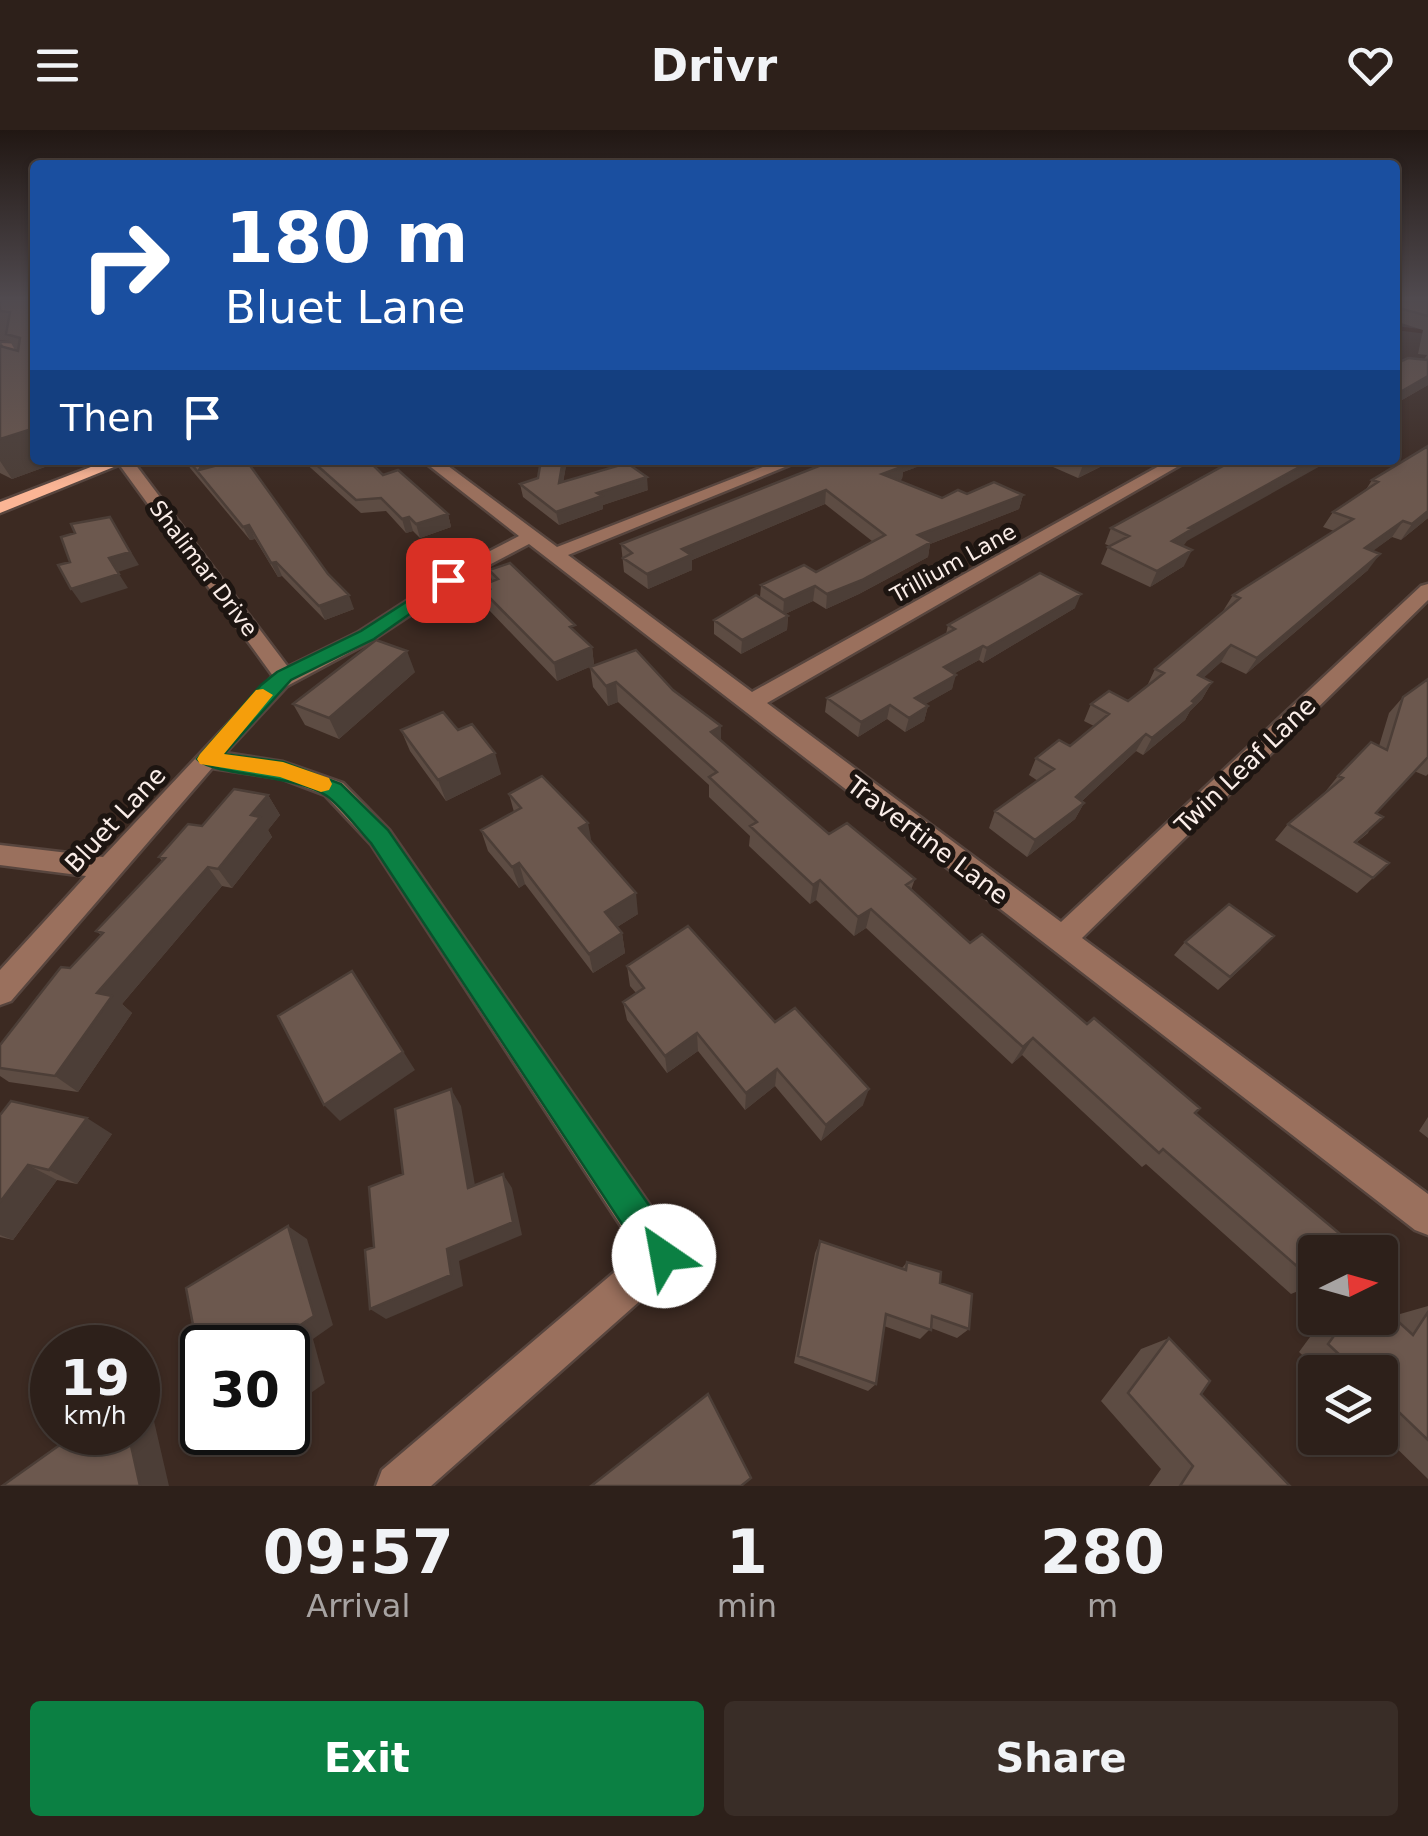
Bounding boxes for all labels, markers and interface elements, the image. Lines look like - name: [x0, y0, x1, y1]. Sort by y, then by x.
- icon: menu: [30, 38, 85, 93]
- icon: heart: [1343, 38, 1398, 93]
- text: Drivr: [651, 39, 777, 92]
- text: 180 m: [225, 197, 468, 279]
- icon: right: [60, 200, 190, 330]
- text: Bluet Lane: [225, 281, 465, 334]
- icon: arrive: [175, 390, 230, 445]
- text: Then: [60, 396, 155, 440]
- street label: Shalimar Drive: [145, 496, 263, 641]
- street label: Trillium Lane: [885, 519, 1020, 609]
- pin: [406, 538, 491, 623]
- icon: arrive: [421, 553, 476, 608]
- street label: Twin Leaf Lane: [1168, 691, 1322, 840]
- street label: Bluet Lane: [59, 761, 172, 878]
- street label: Travertine Lane: [841, 770, 1014, 910]
- position arrow: [612, 1204, 716, 1308]
- north arrow: [1298, 1235, 1398, 1335]
- map controls: [1298, 1235, 1398, 1455]
- speed limit sign: 30: [180, 1325, 310, 1455]
- text: 19: [60, 1349, 130, 1407]
- button: layers: [1298, 1355, 1398, 1455]
- text: km/h: [63, 1401, 127, 1430]
- text: 09:57: [263, 1517, 454, 1587]
- text: 1: [726, 1517, 768, 1587]
- text: 280: [1040, 1517, 1165, 1587]
- text: Arrival: [306, 1587, 410, 1625]
- text: min: [717, 1587, 777, 1625]
- text: m: [1087, 1587, 1118, 1625]
- button: Exit: [30, 1701, 704, 1816]
- button: Share: [724, 1701, 1398, 1816]

